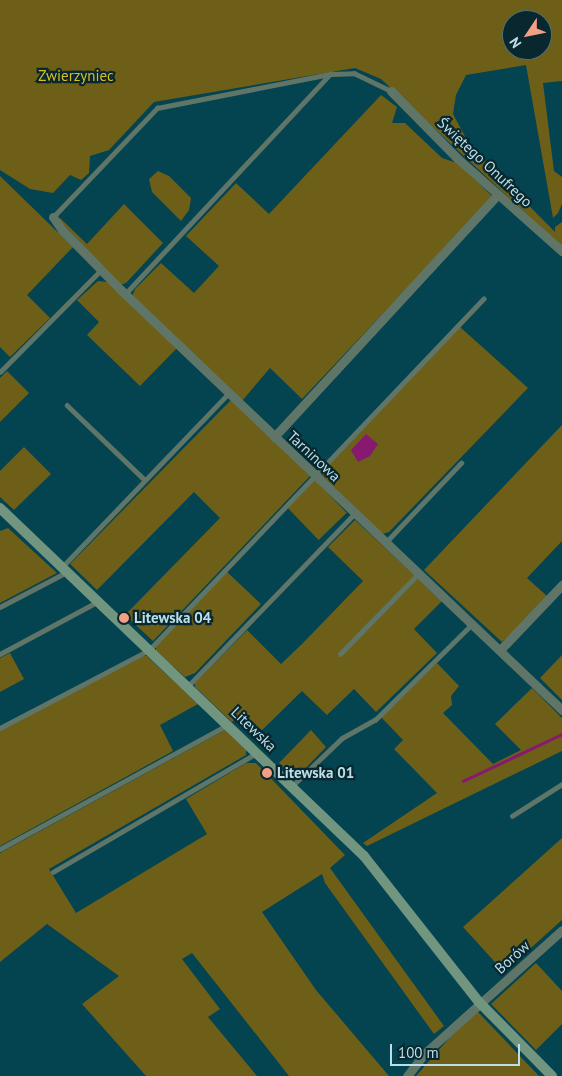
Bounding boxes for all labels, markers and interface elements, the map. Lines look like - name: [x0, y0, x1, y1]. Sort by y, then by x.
- north arrow: [502, 10, 552, 60]
- text: N: [505, 34, 525, 52]
- park label: Zwierzyniec: [38, 67, 114, 85]
- street label: Świętego Onufrego: [434, 113, 536, 211]
- street label: Tarninowa: [284, 427, 344, 485]
- place label: Litewska 04: [134, 609, 211, 627]
- marker: Litewska 04: [118, 612, 130, 624]
- street label: Litewska: [228, 703, 280, 755]
- place label: Litewska 01: [277, 764, 354, 782]
- marker: Litewska 01: [261, 767, 273, 779]
- street label: Borów: [491, 937, 533, 977]
- scale bar: [392, 1034, 522, 1066]
- text: 100 m: [398, 1043, 439, 1062]

